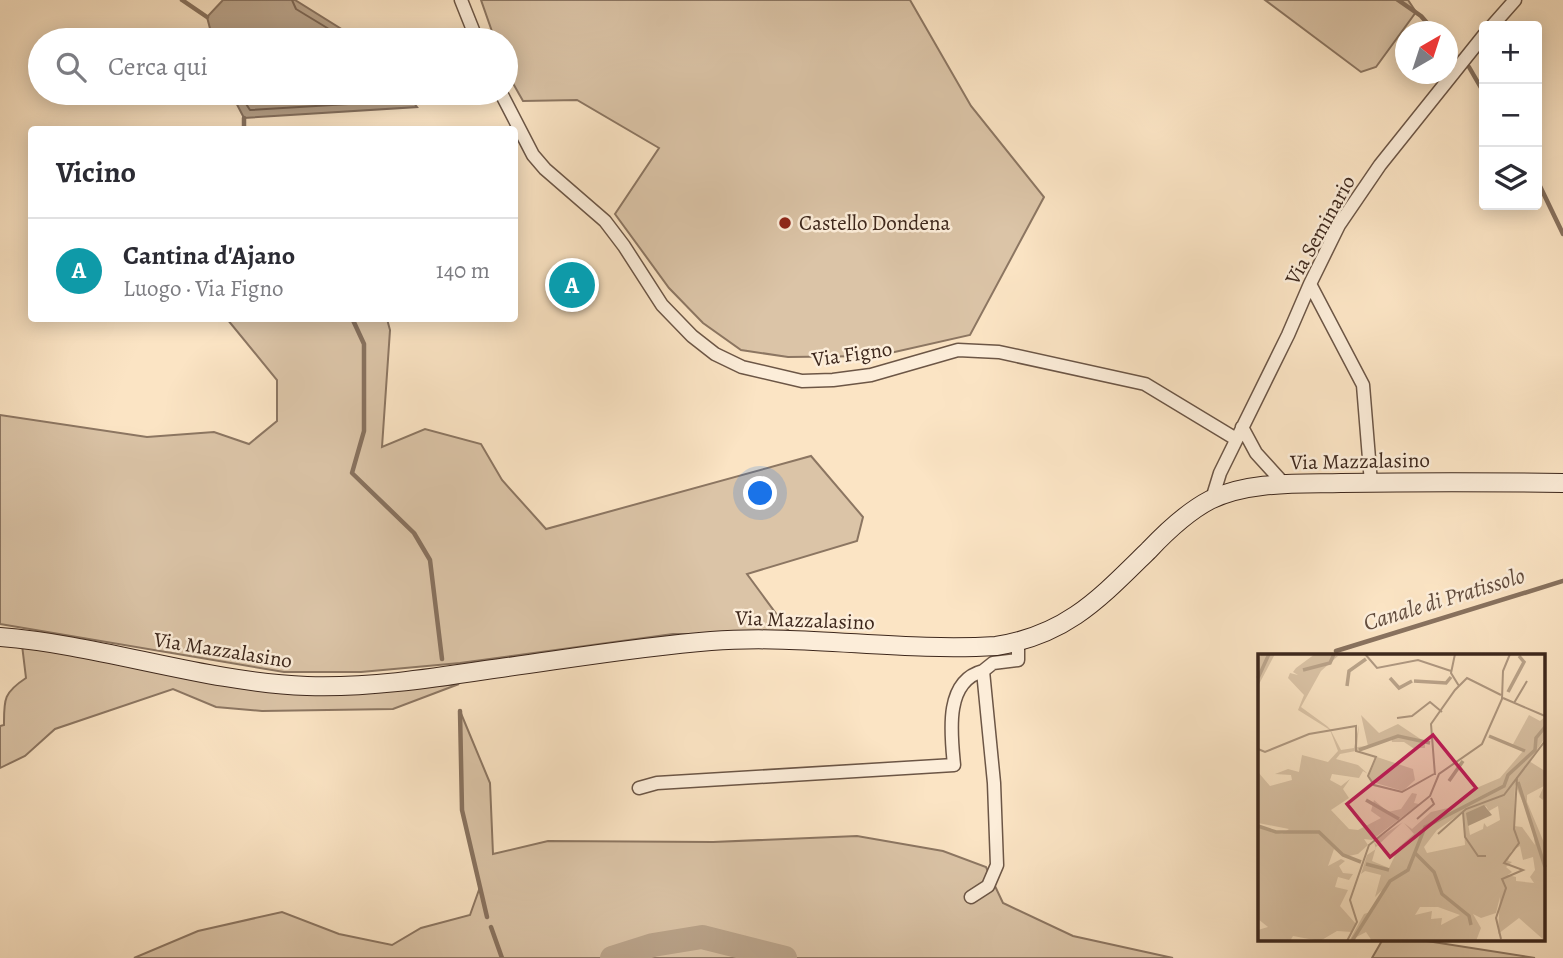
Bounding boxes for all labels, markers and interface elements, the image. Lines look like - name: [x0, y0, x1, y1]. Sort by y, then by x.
- north arrow: [1395, 21, 1458, 84]
- map controls: [1479, 21, 1542, 210]
- button: +: [1479, 21, 1542, 84]
- search box: [28, 28, 518, 105]
- icon: search: [52, 48, 90, 86]
- text: Cerca qui: [108, 49, 208, 84]
- button: −: [1479, 84, 1542, 147]
- button: layers: [1479, 147, 1542, 210]
- text: Vicino: [56, 152, 136, 192]
- street label: Via Seminario: [1278, 170, 1362, 291]
- place label: Castello Dondena: [799, 209, 950, 237]
- marker: Castello Dondena: [777, 215, 793, 231]
- text: Cantina d'Ajano: [123, 238, 295, 273]
- text: A: [72, 255, 86, 286]
- text: 140 m: [436, 255, 490, 286]
- pin: A: [549, 259, 595, 311]
- text: Luogo · Via Figno: [123, 273, 283, 304]
- street label: Via Figno: [809, 335, 894, 374]
- street label: Via Mazzalasino: [1289, 446, 1430, 476]
- your location: [743, 476, 777, 510]
- water label: Canale di Pratissolo: [1359, 560, 1529, 638]
- street label: Via Mazzalasino: [734, 604, 875, 636]
- street label: Via Mazzalasino: [151, 625, 294, 675]
- inset map: [1258, 654, 1546, 940]

